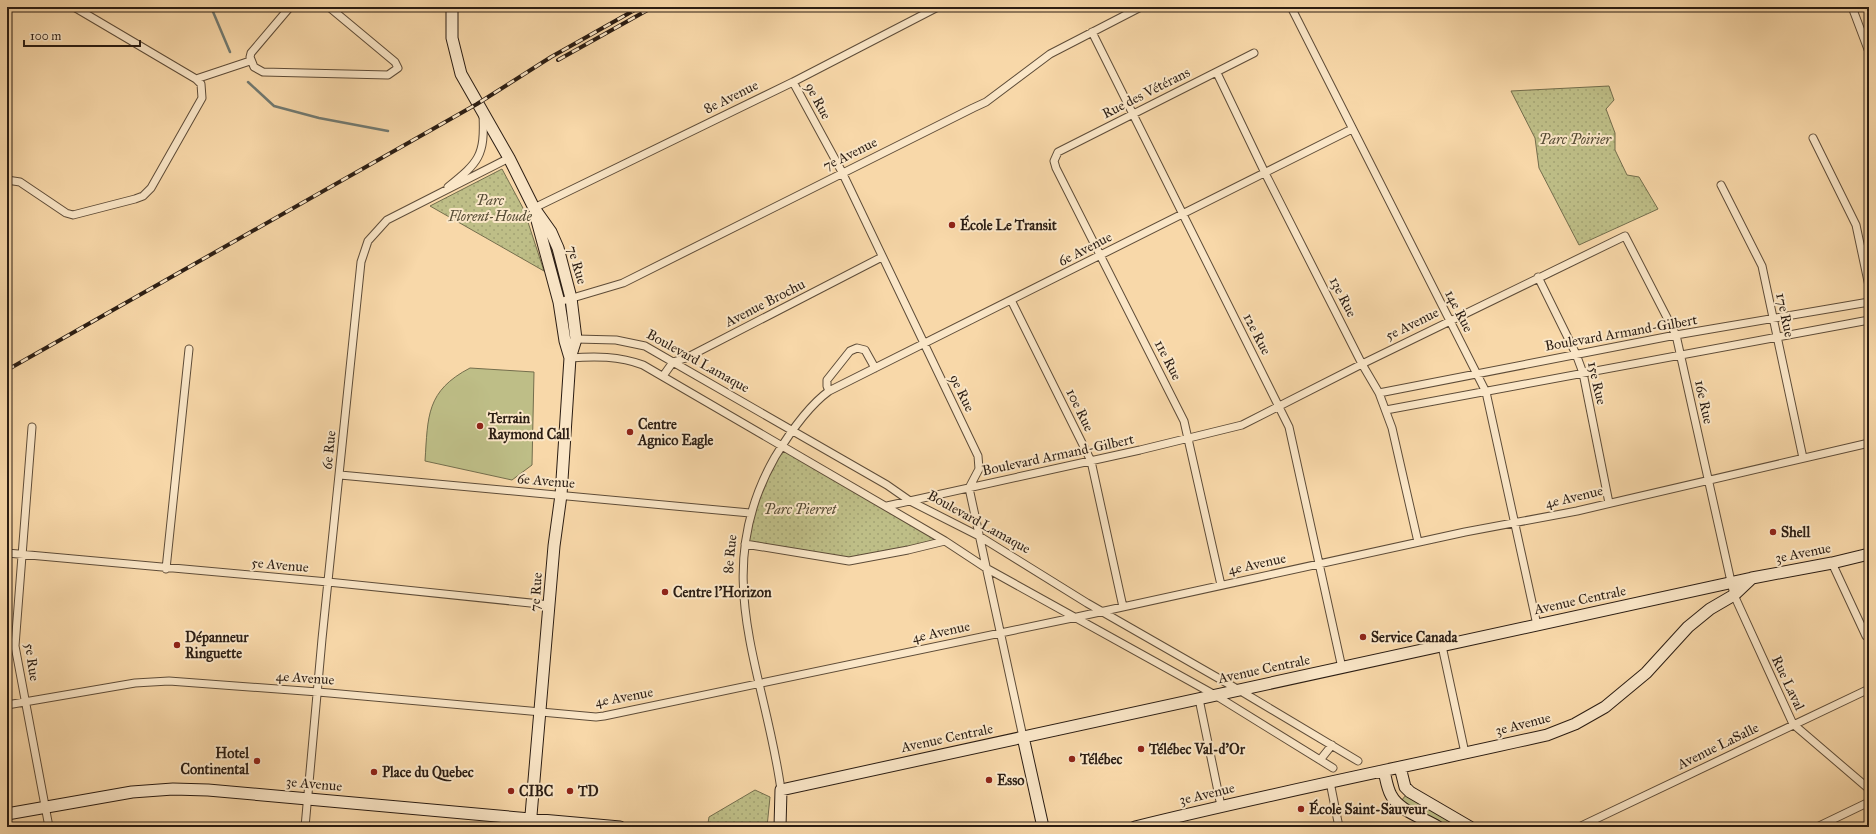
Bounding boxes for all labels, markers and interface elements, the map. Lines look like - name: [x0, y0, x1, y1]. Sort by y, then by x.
- scale bar: [24, 22, 140, 48]
- text: 100 m: [30, 29, 61, 43]
- street label: Rue des Vétérans: [1099, 64, 1193, 122]
- street label: 8e Avenue: [701, 77, 761, 117]
- street label: 9e Rue: [801, 80, 835, 123]
- park label: Parc Poirier: [1539, 131, 1612, 148]
- street label: 7e Avenue: [820, 133, 880, 174]
- park label: Parc Florent-Houde: [447, 192, 532, 225]
- place label: École Le Transit: [960, 215, 1057, 234]
- marker: École Le Transit: [947, 220, 957, 230]
- street label: 6e Avenue: [1055, 228, 1115, 270]
- street label: 7e Rue: [563, 244, 591, 286]
- street label: 13e Rue: [1326, 274, 1360, 320]
- street label: Avenue Brochu: [721, 275, 808, 331]
- street label: 14e Rue: [1441, 287, 1477, 335]
- street label: 17e Rue: [1772, 291, 1798, 339]
- street label: 5e Avenue: [1382, 304, 1442, 344]
- street label: 12e Rue: [1239, 310, 1275, 358]
- street label: Boulevard Armand-Gilbert: [1543, 311, 1699, 355]
- street label: Boulevard Lamaque: [643, 326, 753, 397]
- street label: 11e Rue: [1151, 337, 1185, 383]
- street label: 15e Rue: [1584, 360, 1610, 406]
- street label: 9e Rue: [946, 372, 978, 415]
- street label: 16e Rue: [1691, 378, 1717, 426]
- street label: 10e Rue: [1062, 386, 1098, 434]
- place label: Terrain Raymond Call: [487, 410, 571, 444]
- place label: Centre Agnico Eagle: [637, 416, 714, 450]
- marker: Terrain Raymond Call: [475, 421, 485, 431]
- marker: Centre Agnico Eagle: [625, 427, 635, 437]
- street label: 6e Rue: [319, 430, 340, 470]
- street label: Boulevard Armand-Gilbert: [981, 431, 1135, 479]
- street label: 6e Avenue: [516, 470, 576, 492]
- street label: 4e Avenue: [1543, 482, 1605, 512]
- street label: Boulevard Lamaque: [924, 487, 1034, 558]
- park label: Parc Pierret: [764, 501, 838, 518]
- place label: Shell: [1781, 524, 1811, 541]
- marker: Shell: [1768, 527, 1778, 537]
- street label: 8e Rue: [719, 533, 741, 574]
- street label: 3e Avenue: [1774, 539, 1833, 567]
- street label: 4e Avenue: [1227, 550, 1288, 578]
- street label: 5e Avenue: [251, 554, 309, 576]
- street label: 7e Rue: [526, 572, 546, 612]
- street label: Avenue Centrale: [1531, 582, 1628, 618]
- place label: Centre l'Horizon: [673, 584, 772, 601]
- marker: Centre l'Horizon: [660, 587, 670, 597]
- street label: 4e Avenue: [911, 618, 972, 646]
- place label: Dépanneur Ringuette: [185, 629, 249, 663]
- place label: Service Canada: [1371, 629, 1459, 646]
- marker: Service Canada: [1358, 632, 1368, 642]
- marker: Dépanneur Ringuette: [172, 640, 182, 650]
- street label: 5e Rue: [21, 642, 43, 682]
- street label: Avenue Centrale: [1215, 651, 1312, 687]
- street label: Rue Laval: [1768, 653, 1808, 713]
- street label: 4e Avenue: [275, 667, 335, 689]
- street label: 4e Avenue: [594, 684, 655, 710]
- street label: 3e Avenue: [1494, 709, 1553, 739]
- street label: Avenue LaSalle: [1674, 719, 1762, 774]
- street label: Avenue Centrale: [898, 720, 995, 756]
- place label: Télébec Val-d'Or: [1148, 741, 1246, 758]
- marker: Télébec Val-d'Or: [1136, 744, 1146, 754]
- place label: Hotel Continental: [180, 745, 250, 778]
- place label: Télébec: [1079, 751, 1122, 768]
- marker: Télébec: [1067, 754, 1077, 764]
- marker: Hotel Continental: [252, 756, 262, 766]
- place label: Place du Quebec: [382, 764, 474, 782]
- marker: Place du Quebec: [369, 767, 379, 777]
- place label: Esso: [997, 772, 1024, 789]
- street label: 3e Avenue: [285, 773, 343, 795]
- marker: Esso: [984, 775, 994, 785]
- street label: 3e Avenue: [1178, 779, 1237, 809]
- place label: CIBC: [519, 783, 553, 800]
- place label: TD: [577, 783, 599, 800]
- marker: CIBC: [506, 786, 516, 796]
- marker: TD: [565, 786, 575, 796]
- place label: École Saint-Sauveur: [1309, 799, 1428, 818]
- marker: École Saint-Sauveur: [1296, 804, 1306, 814]

